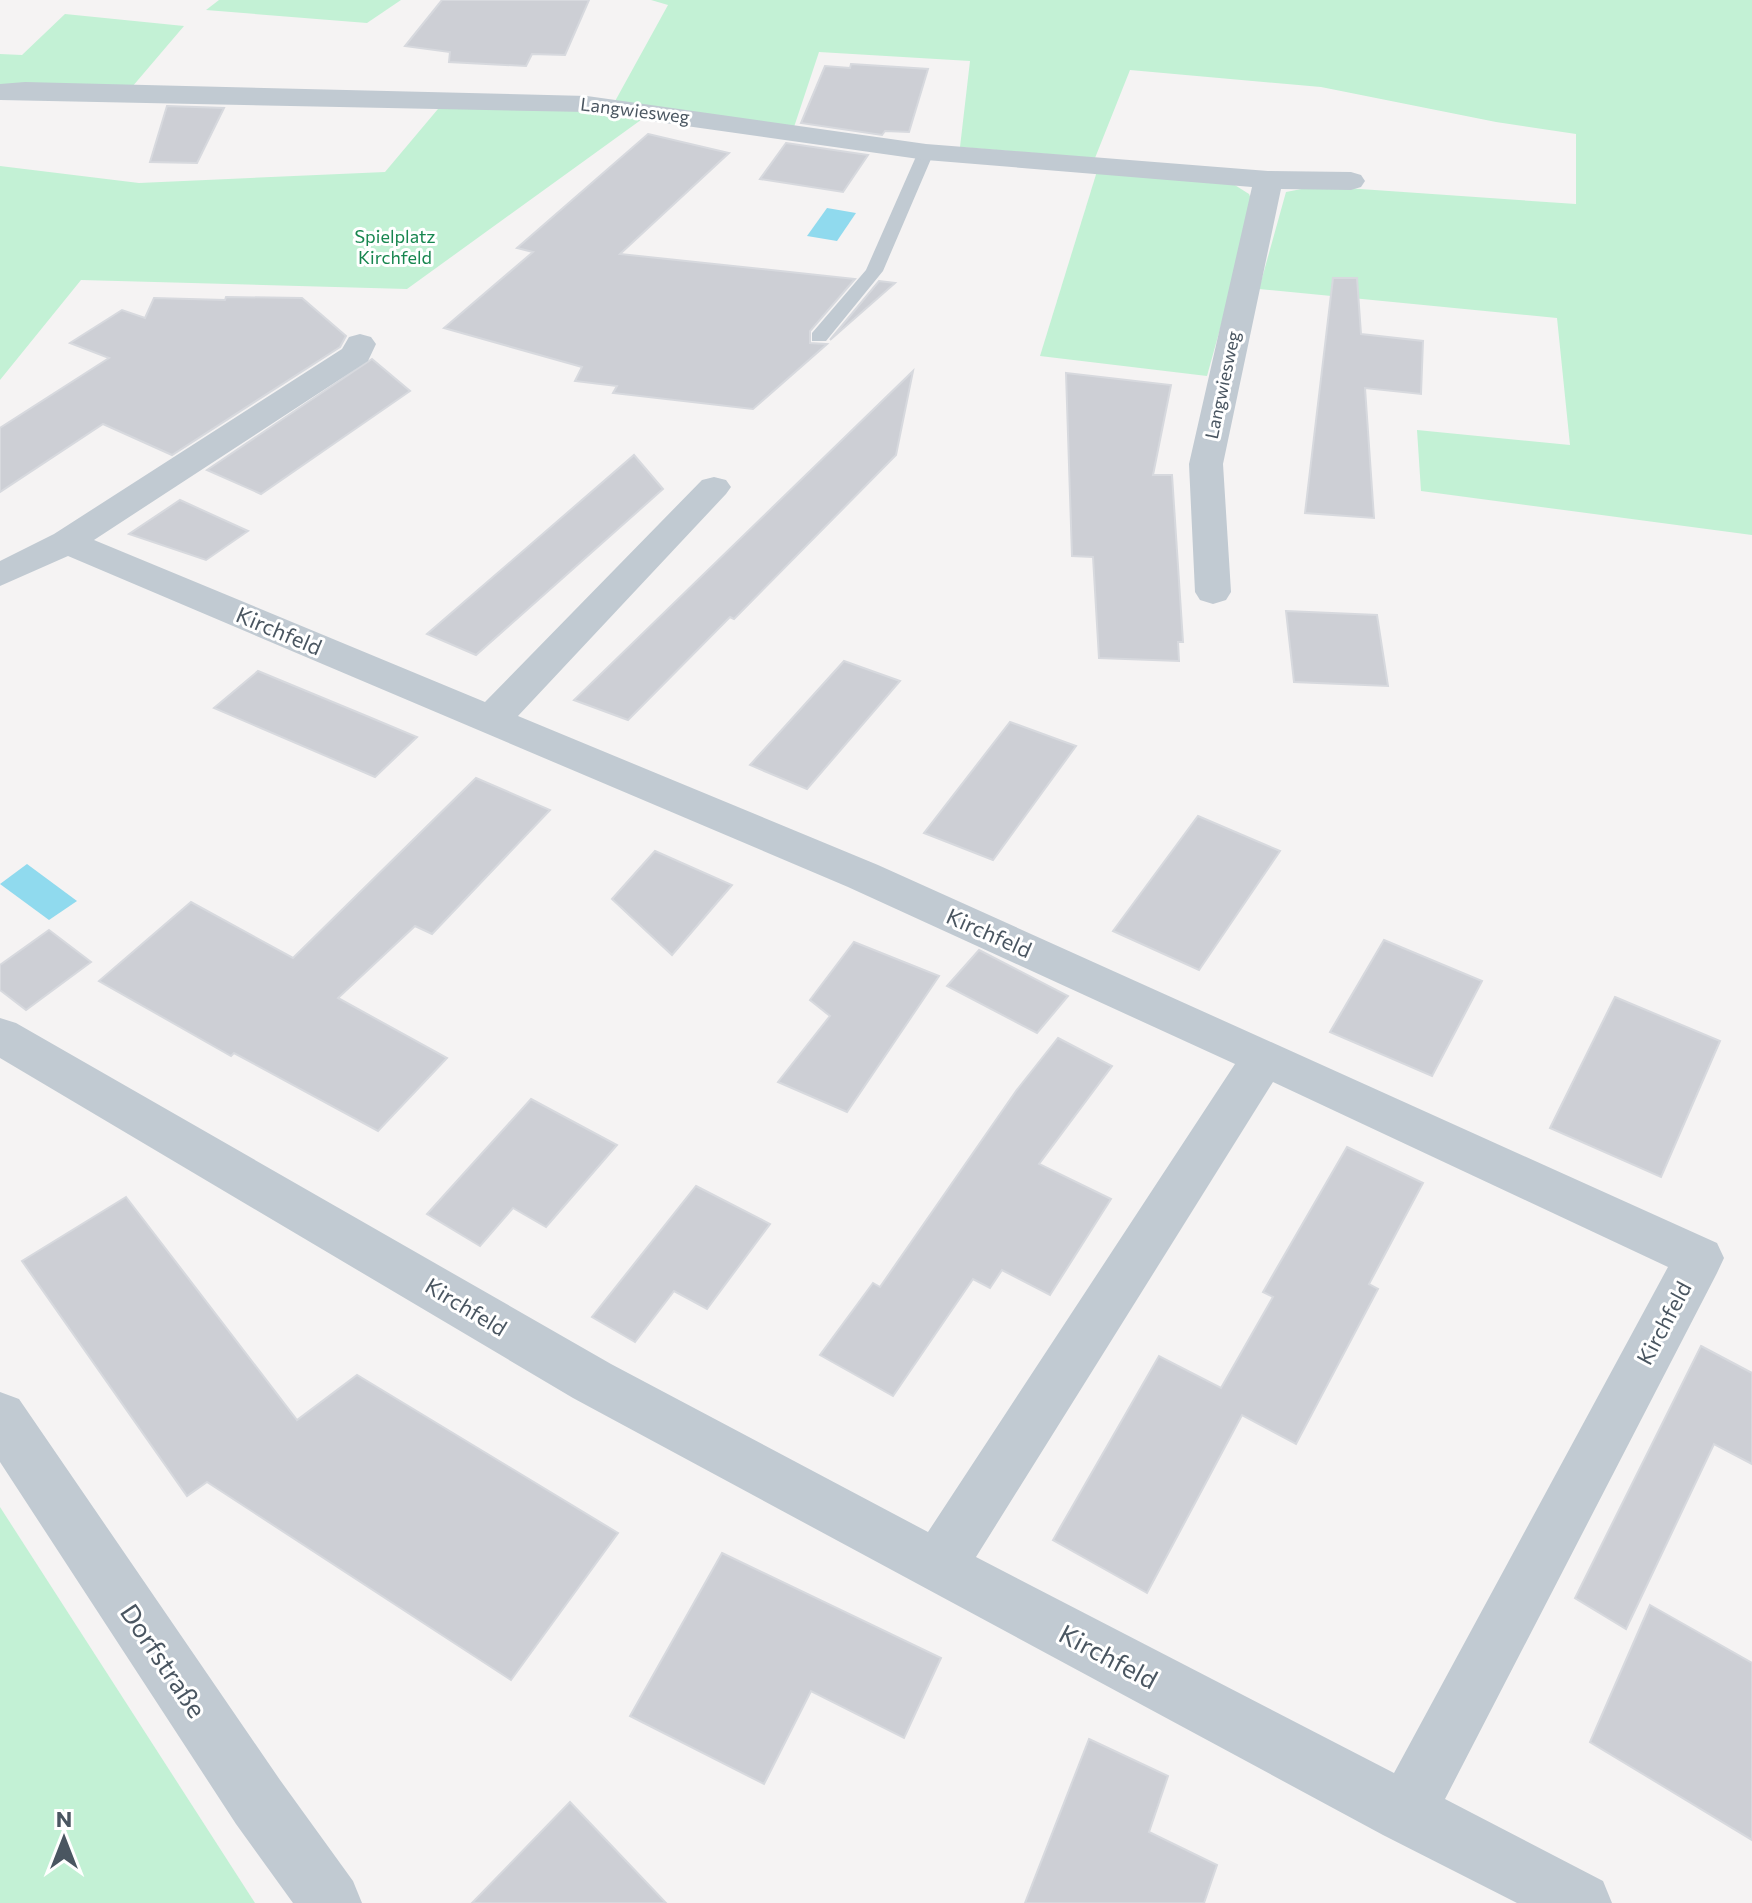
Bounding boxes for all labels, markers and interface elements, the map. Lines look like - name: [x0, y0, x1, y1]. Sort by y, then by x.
- street label: Langwiesweg: [579, 92, 691, 128]
- park label: Spielplatz Kirchfeld: [355, 225, 435, 268]
- street label: Langwiesweg: [1200, 329, 1244, 441]
- street label: Kirchfeld: [232, 600, 326, 661]
- street label: Kirchfeld: [942, 902, 1036, 963]
- street label: Kirchfeld: [421, 1272, 512, 1341]
- street label: Kirchfeld: [1630, 1277, 1697, 1369]
- street label: Dorfstraße: [115, 1597, 214, 1723]
- street label: Kirchfeld: [1054, 1617, 1163, 1694]
- north arrow: [24, 1799, 104, 1879]
- text: N: [56, 1805, 72, 1832]

